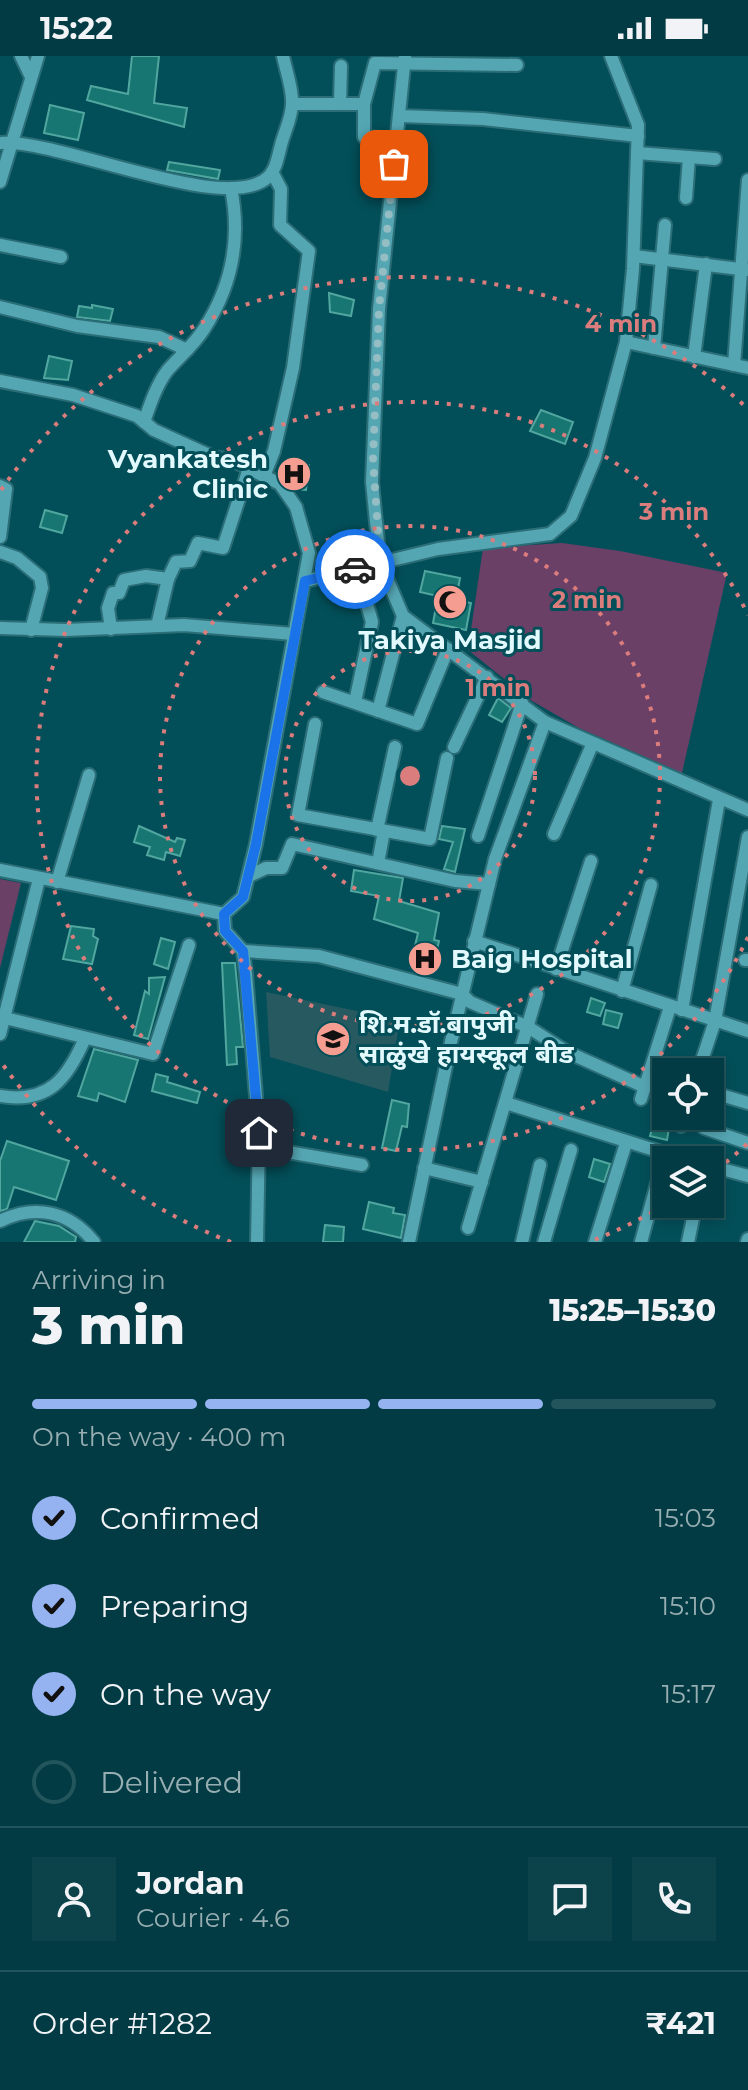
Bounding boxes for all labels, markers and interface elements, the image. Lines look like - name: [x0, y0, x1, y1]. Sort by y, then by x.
- text: 15:22: [40, 10, 113, 47]
- pin: [360, 130, 428, 198]
- icon: bag: [372, 142, 416, 186]
- text: 4 min: [585, 309, 657, 338]
- place label: Vyankatesh Clinic: [107, 443, 268, 505]
- hospital icon: Vyankatesh Clinic: [275, 455, 313, 493]
- text: 3 min: [638, 497, 709, 526]
- courier: [315, 529, 395, 609]
- icon: car: [333, 547, 377, 591]
- mosque icon: Takiya Masjid: [431, 583, 469, 621]
- text: 2 min: [552, 585, 622, 614]
- place label: Takiya Masjid: [358, 624, 542, 656]
- text: 1 min: [465, 673, 531, 702]
- centre of rings: [396, 762, 424, 790]
- hospital icon: Baig Hospital: [406, 940, 444, 978]
- place label: Baig Hospital: [451, 943, 633, 975]
- place label: शि.म.डॉ.बापुजी साळुंखे हायस्कूल बीड: [359, 1008, 575, 1071]
- school or university icon: शि.म.डॉ.बापुजी साळुंखे हायस्कूल बीड: [314, 1020, 352, 1058]
- map controls: [652, 1058, 724, 1218]
- button: locate: [652, 1058, 724, 1130]
- pin: [225, 1099, 293, 1167]
- icon: home: [237, 1111, 281, 1155]
- button: layers: [652, 1146, 724, 1218]
- text: Arriving in: [32, 1264, 166, 1296]
- text: 15:25–15:30: [549, 1292, 716, 1329]
- text: 3 min: [32, 1294, 185, 1357]
- text: On the way · 400 m: [32, 1421, 286, 1453]
- icon: check: [32, 1496, 76, 1540]
- text: Confirmed: [100, 1500, 260, 1537]
- text: 15:03: [655, 1502, 716, 1534]
- icon: check: [32, 1584, 76, 1628]
- text: Preparing: [100, 1588, 249, 1625]
- text: 15:10: [660, 1590, 716, 1622]
- icon: check: [32, 1672, 76, 1716]
- text: On the way: [100, 1676, 271, 1713]
- text: 15:17: [662, 1678, 716, 1710]
- text: Delivered: [100, 1764, 243, 1801]
- button: person: [32, 1857, 116, 1941]
- button: chat: [528, 1857, 612, 1941]
- button: phone: [632, 1857, 716, 1941]
- text: Jordan: [136, 1865, 245, 1902]
- text: Courier · 4.6: [136, 1902, 290, 1934]
- text: Order #1282: [32, 2005, 212, 2042]
- text: ₹421: [645, 2005, 716, 2042]

